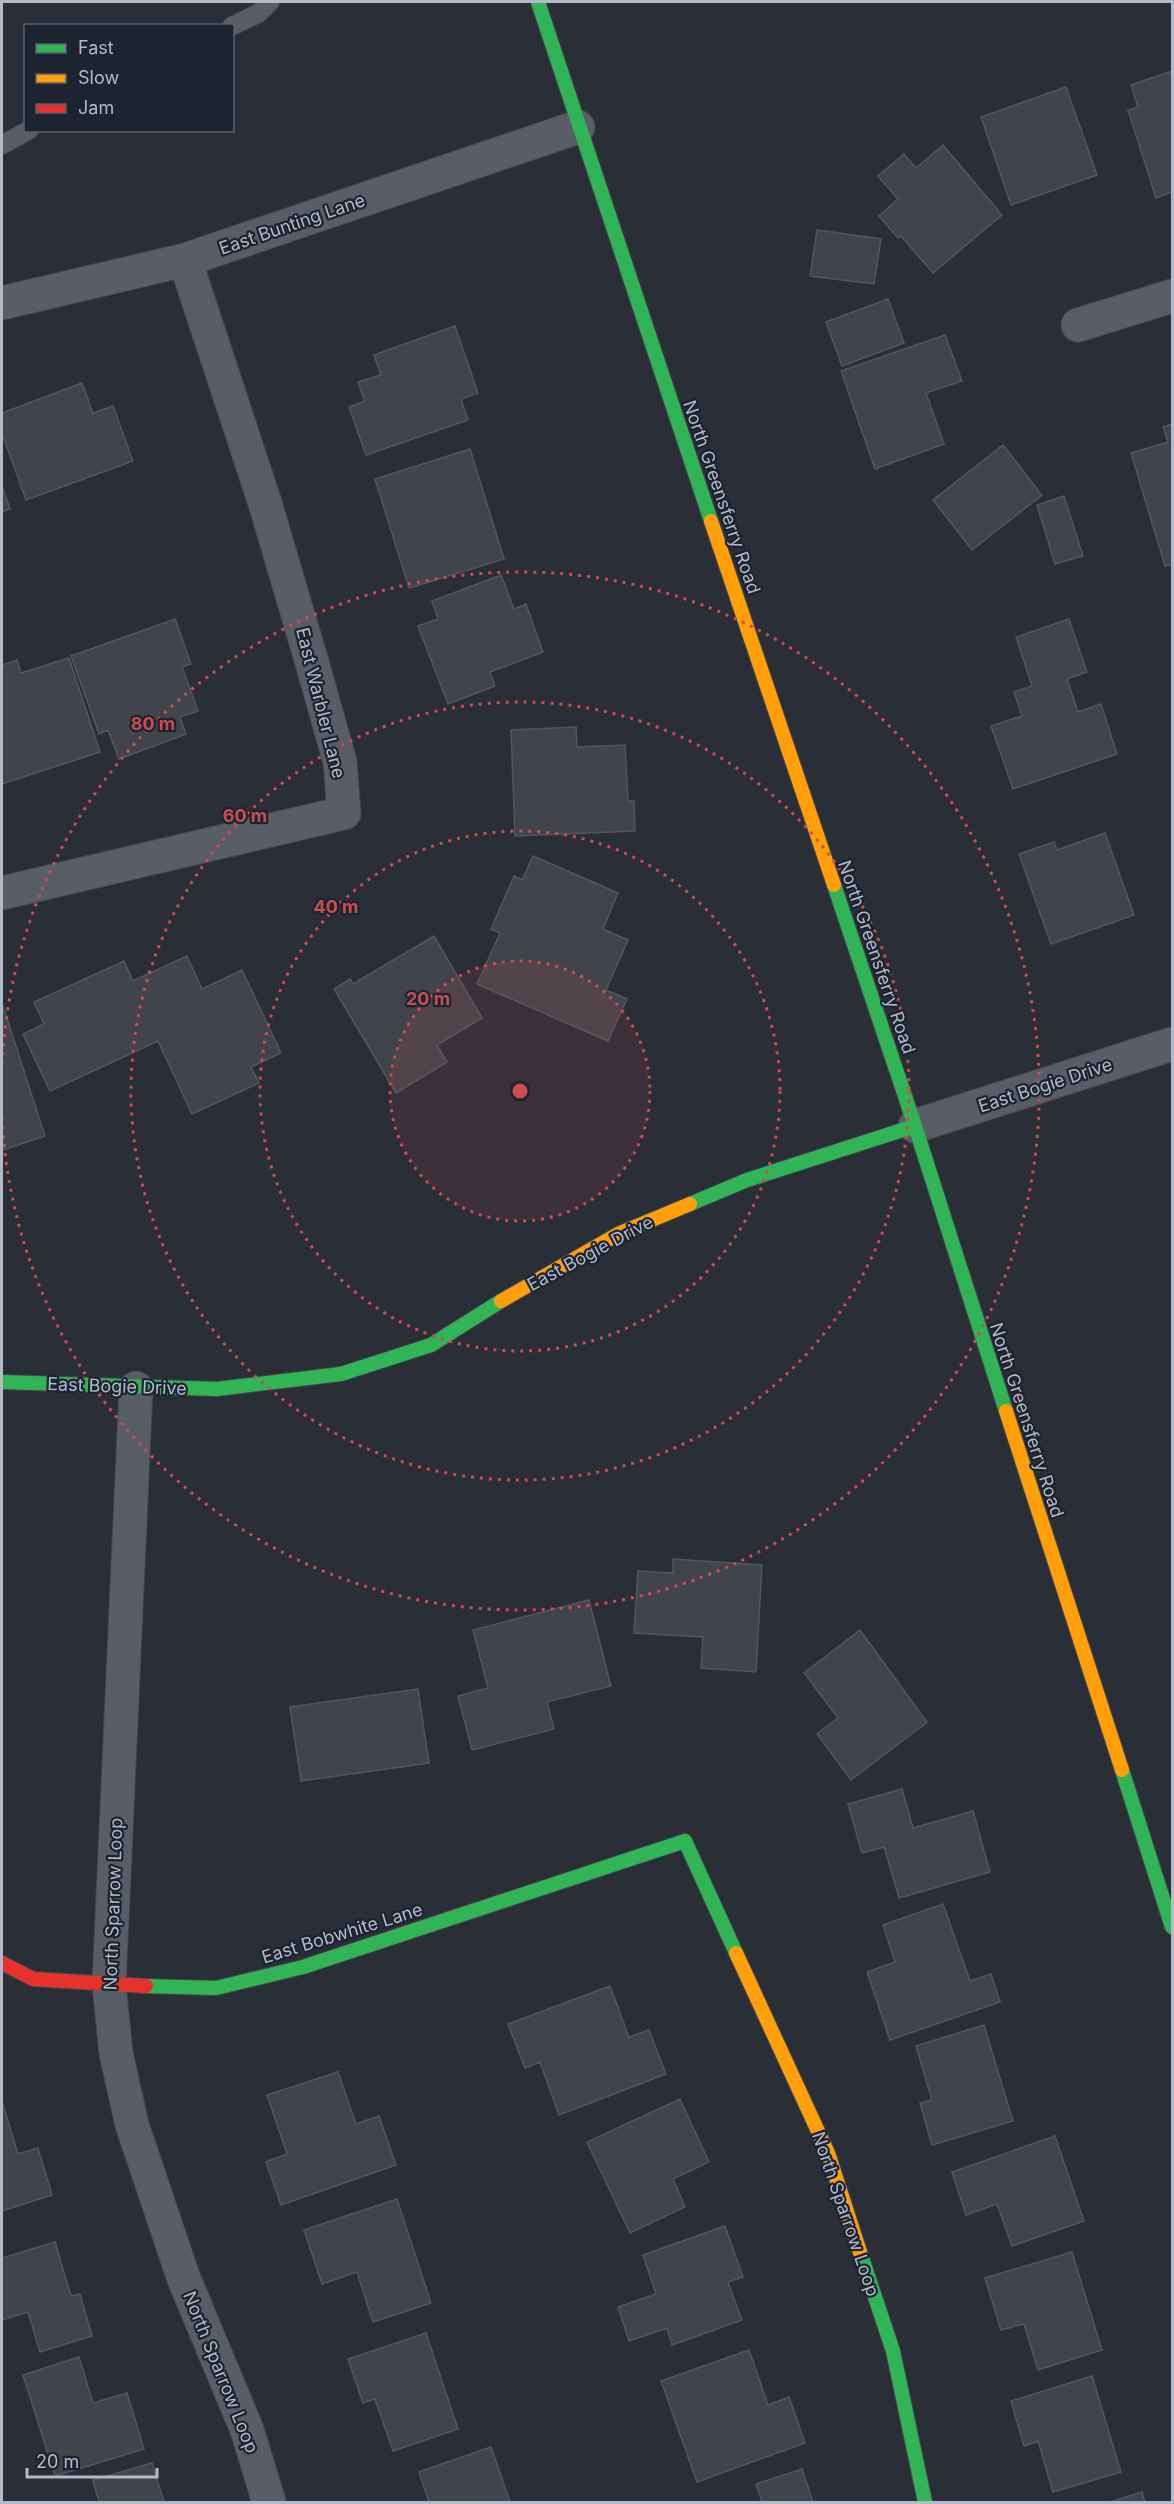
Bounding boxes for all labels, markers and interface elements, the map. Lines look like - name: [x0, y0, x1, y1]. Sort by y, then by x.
- legend: [24, 24, 234, 132]
- text: Fast: [78, 37, 114, 58]
- text: Slow: [78, 67, 119, 88]
- text: Jam: [78, 97, 114, 118]
- street label: East Bunting Lane: [216, 189, 368, 259]
- street label: North Greensferry Road: [679, 397, 765, 597]
- street label: East Warbler Lane: [292, 626, 350, 780]
- text: 80 m: [131, 713, 175, 734]
- text: 60 m: [223, 805, 267, 826]
- street label: North Greensferry Road: [834, 857, 920, 1057]
- text: 40 m: [314, 896, 359, 917]
- text: 20 m: [406, 988, 450, 1009]
- street label: East Bogie Drive: [975, 1053, 1115, 1117]
- centre of rings: [510, 1081, 530, 1101]
- street label: East Bogie Drive: [523, 1211, 657, 1295]
- street label: North Greensferry Road: [986, 1320, 1068, 1520]
- street label: East Bogie Drive: [47, 1373, 187, 1399]
- street label: North Sparrow Loop: [99, 1817, 127, 1991]
- street label: East Bobwhite Lane: [259, 1899, 425, 1967]
- street label: North Sparrow Loop: [808, 2129, 884, 2299]
- street label: North Sparrow Loop: [179, 2288, 263, 2456]
- scale bar: [27, 2441, 158, 2479]
- text: 20 m: [36, 2451, 79, 2472]

